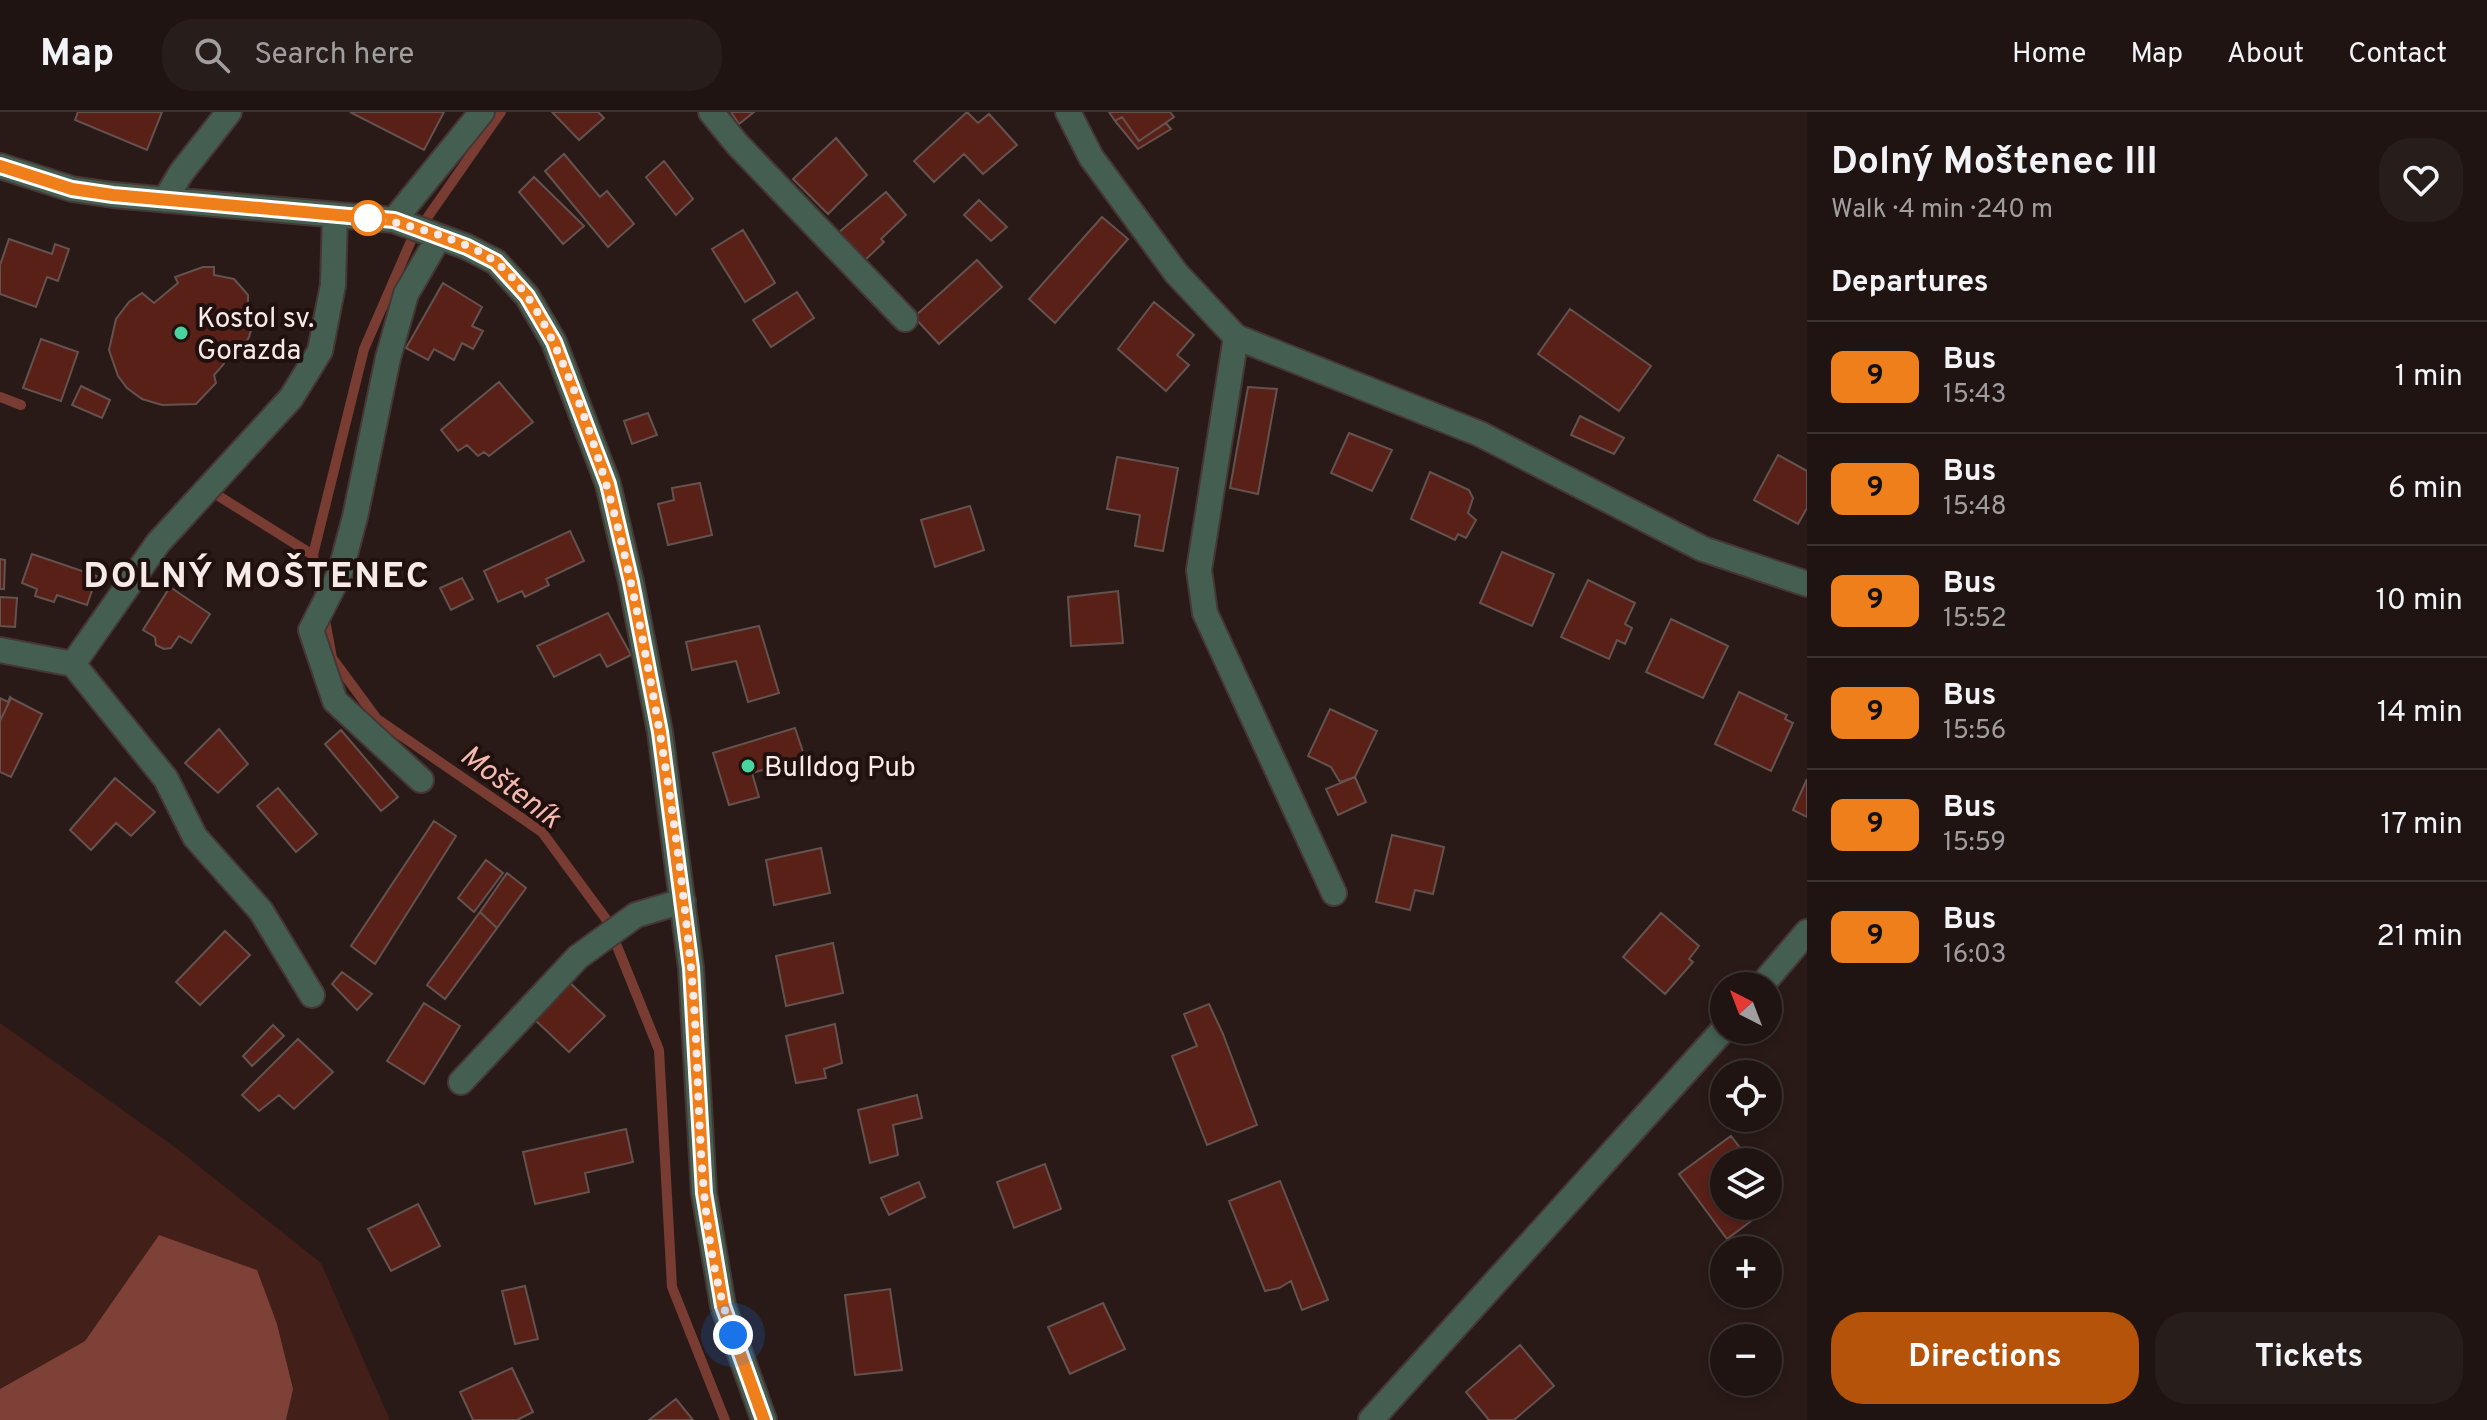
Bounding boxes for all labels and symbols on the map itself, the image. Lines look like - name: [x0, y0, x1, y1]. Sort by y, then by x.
- unlabelled marker: [351, 201, 385, 235]
- place label: Kostol sv. Gorazda: [197, 302, 314, 370]
- marker: Kostol sv. Gorazda: [172, 324, 190, 342]
- district label: DOLNÝ MOŠTENEC: [83, 553, 431, 601]
- water label: Mošteník: [452, 738, 568, 838]
- place label: Bulldog Pub: [764, 751, 916, 787]
- marker: Bulldog Pub: [739, 757, 757, 775]
- north arrow: [1710, 972, 1782, 1044]
- your location: [713, 1315, 753, 1355]

